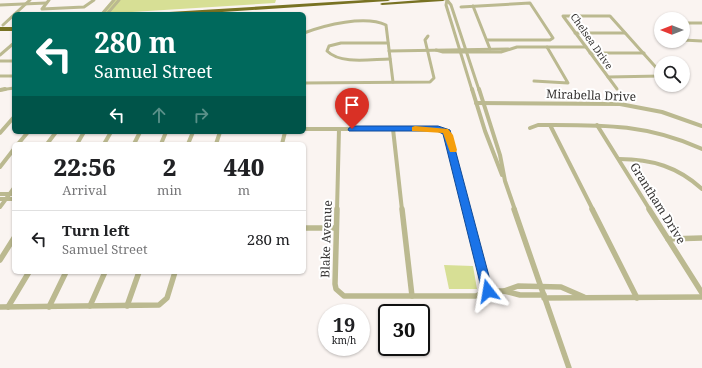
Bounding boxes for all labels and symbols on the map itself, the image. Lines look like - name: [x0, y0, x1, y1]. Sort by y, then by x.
- street label: Chelsea Drive: [568, 10, 616, 72]
- north arrow: [654, 12, 690, 48]
- street label: Mirabella Drive: [546, 85, 636, 105]
- pin: [335, 88, 369, 129]
- street label: Grantham Drive: [626, 159, 690, 247]
- street label: Blake Avenue: [316, 200, 336, 278]
- position arrow: [467, 270, 509, 312]
- speed limit sign: 30: [378, 304, 430, 356]

